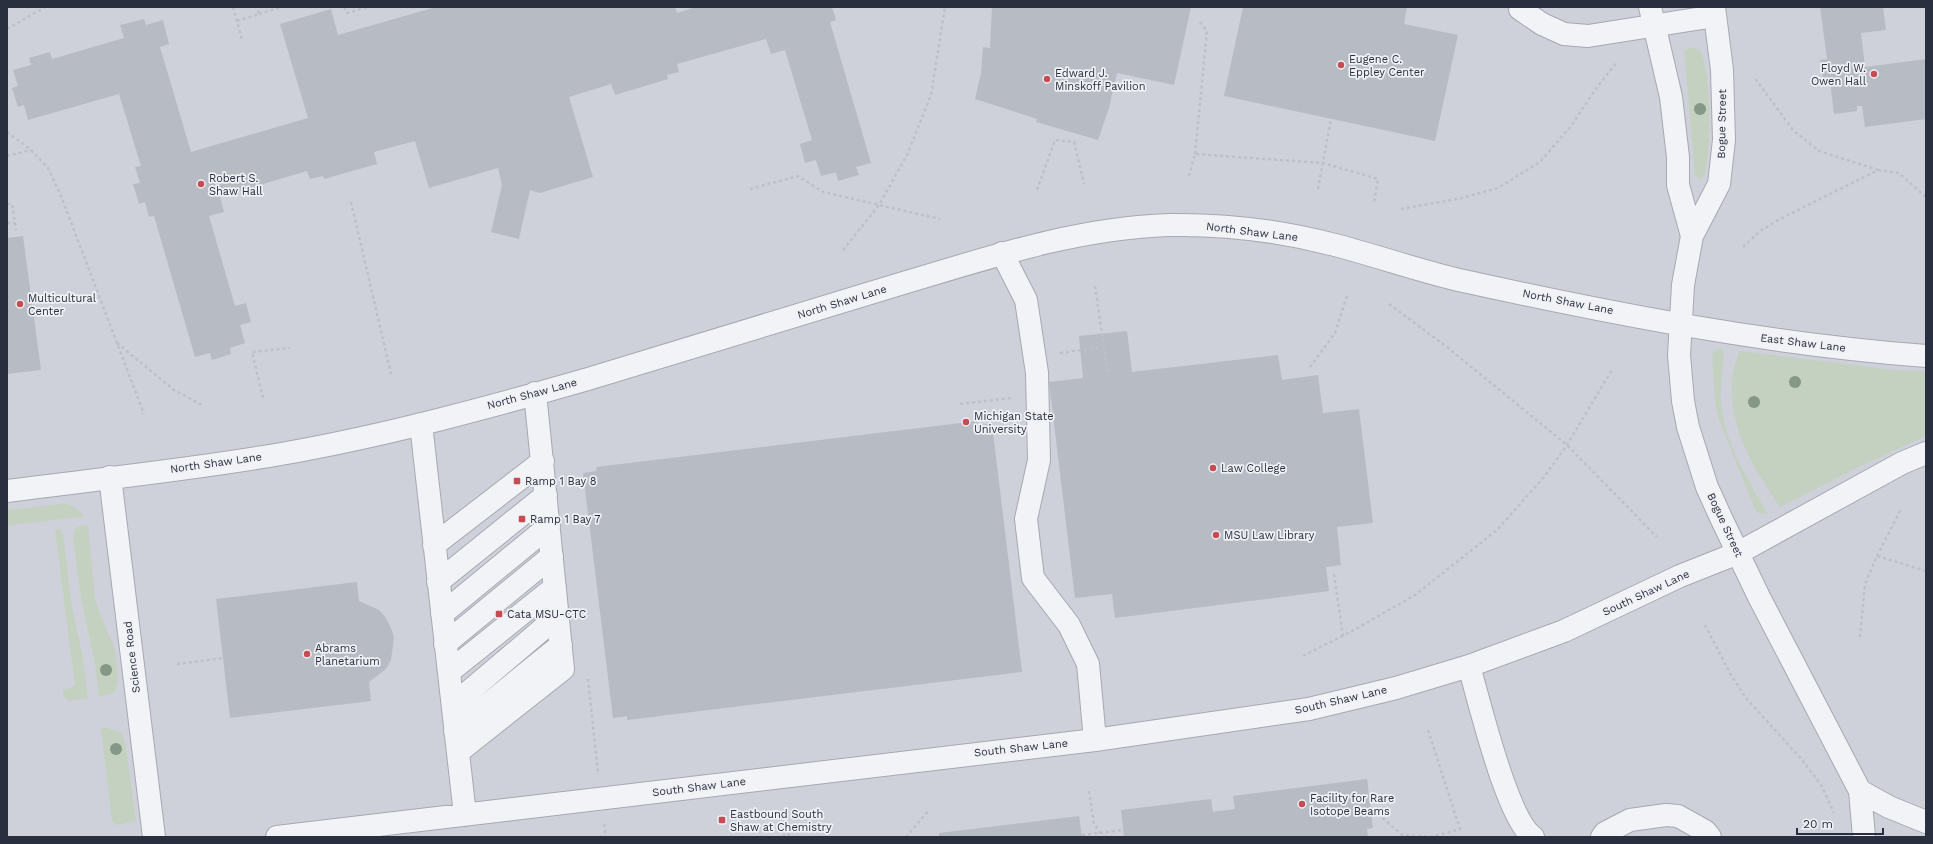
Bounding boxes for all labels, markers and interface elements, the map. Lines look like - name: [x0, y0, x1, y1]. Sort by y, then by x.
- place label: Eugene C. Eppley Center: [1349, 53, 1425, 79]
- marker: Eugene C. Eppley Center: [1336, 60, 1346, 70]
- place label: Floyd W. Owen Hall: [1811, 62, 1867, 88]
- place label: Edward J. Minskoff Pavilion: [1055, 67, 1146, 93]
- marker: Floyd W. Owen Hall: [1869, 69, 1879, 79]
- marker: Edward J. Minskoff Pavilion: [1042, 74, 1052, 84]
- street label: Bogue Street: [1715, 89, 1729, 159]
- place label: Robert S. Shaw Hall: [209, 172, 263, 198]
- marker: Robert S. Shaw Hall: [196, 179, 206, 189]
- street label: North Shaw Lane: [1205, 220, 1299, 244]
- street label: North Shaw Lane: [796, 282, 888, 322]
- street label: North Shaw Lane: [1521, 287, 1615, 317]
- place label: Multicultural Center: [28, 292, 97, 318]
- marker: Multicultural Center: [15, 299, 25, 309]
- street label: East Shaw Lane: [1760, 331, 1846, 355]
- street label: North Shaw Lane: [486, 376, 578, 412]
- place label: Michigan State University: [974, 410, 1053, 436]
- marker: Michigan State University: [961, 417, 971, 427]
- street label: North Shaw Lane: [169, 450, 263, 476]
- place label: Law College: [1221, 462, 1286, 475]
- marker: Law College: [1208, 463, 1218, 473]
- place label: Ramp 1 Bay 8: [525, 475, 597, 488]
- marker: Ramp 1 Bay 8: [512, 476, 522, 486]
- street label: Bogue Street: [1704, 491, 1746, 560]
- place label: Ramp 1 Bay 7: [530, 513, 600, 526]
- marker: Ramp 1 Bay 7: [517, 514, 527, 524]
- place label: MSU Law Library: [1224, 529, 1315, 542]
- marker: MSU Law Library: [1211, 530, 1221, 540]
- street label: South Shaw Lane: [1601, 567, 1691, 619]
- place label: Cata MSU-CTC: [507, 608, 587, 621]
- marker: Cata MSU-CTC: [494, 609, 504, 619]
- street label: Science Road: [121, 620, 143, 694]
- place label: Abrams Planetarium: [315, 642, 380, 668]
- marker: Abrams Planetarium: [302, 649, 312, 659]
- street label: South Shaw Lane: [1294, 683, 1388, 717]
- street label: South Shaw Lane: [973, 737, 1069, 759]
- street label: South Shaw Lane: [651, 775, 747, 799]
- place label: Facility for Rare Isotope Beams: [1310, 792, 1394, 818]
- marker: Facility for Rare Isotope Beams: [1297, 799, 1307, 809]
- place label: Eastbound South Shaw at Chemistry: [730, 808, 832, 834]
- scale bar: [1797, 810, 1883, 836]
- marker: Eastbound South Shaw at Chemistry: [717, 815, 727, 825]
- text: 20 m: [1803, 817, 1833, 831]

